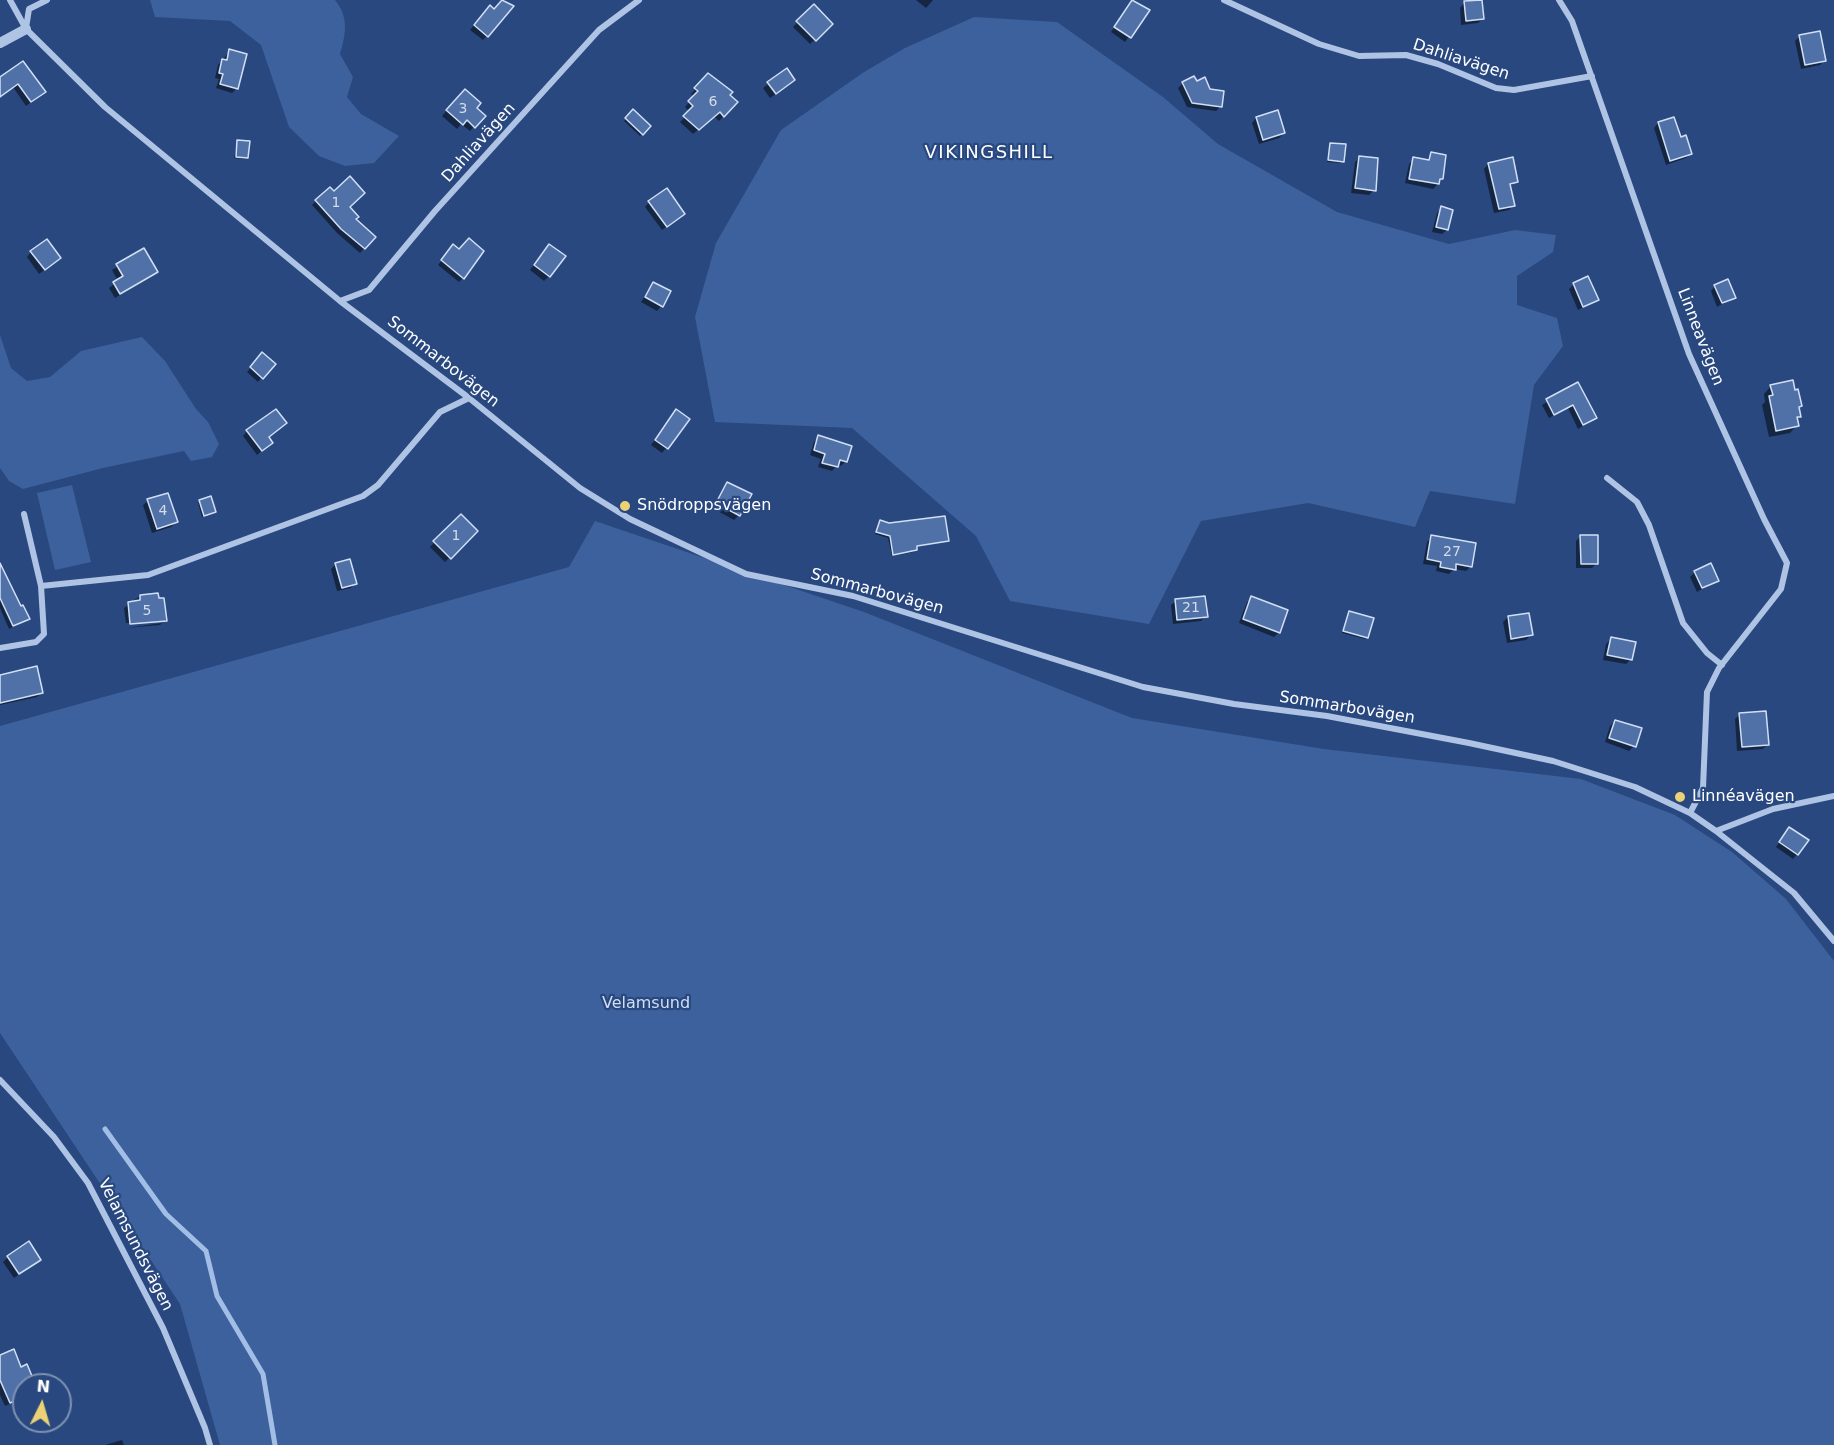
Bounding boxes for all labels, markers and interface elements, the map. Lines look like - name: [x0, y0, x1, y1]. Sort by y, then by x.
- street label: Dahliavägen: [1410, 35, 1512, 85]
- house number: 6: [709, 94, 717, 110]
- street label: Dahliavägen: [438, 99, 520, 187]
- house number: 3: [459, 101, 467, 117]
- district label: VIKINGSHILL: [925, 142, 1053, 164]
- house number: 1: [332, 195, 340, 211]
- street label: Linneavägen: [1673, 286, 1727, 388]
- street label: Sommarbovägen: [383, 312, 503, 412]
- place label: Snödroppsvägen: [637, 496, 771, 516]
- marker: Snödroppsvägen: [618, 499, 632, 513]
- house number: 4: [159, 503, 167, 519]
- house number: 1: [452, 528, 460, 544]
- house number: 27: [1443, 544, 1461, 560]
- street label: Sommarbovägen: [808, 565, 946, 619]
- house number: 21: [1182, 600, 1200, 616]
- house number: 5: [143, 603, 151, 619]
- street label: Sommarbovägen: [1278, 688, 1416, 728]
- place label: Linnéavägen: [1692, 787, 1795, 807]
- marker: Linnéavägen: [1673, 790, 1687, 804]
- park label: Velamsund: [602, 994, 690, 1014]
- street label: Velamsundsvägen: [93, 1176, 177, 1314]
- north arrow: [12, 1373, 72, 1433]
- text: N: [36, 1377, 51, 1397]

